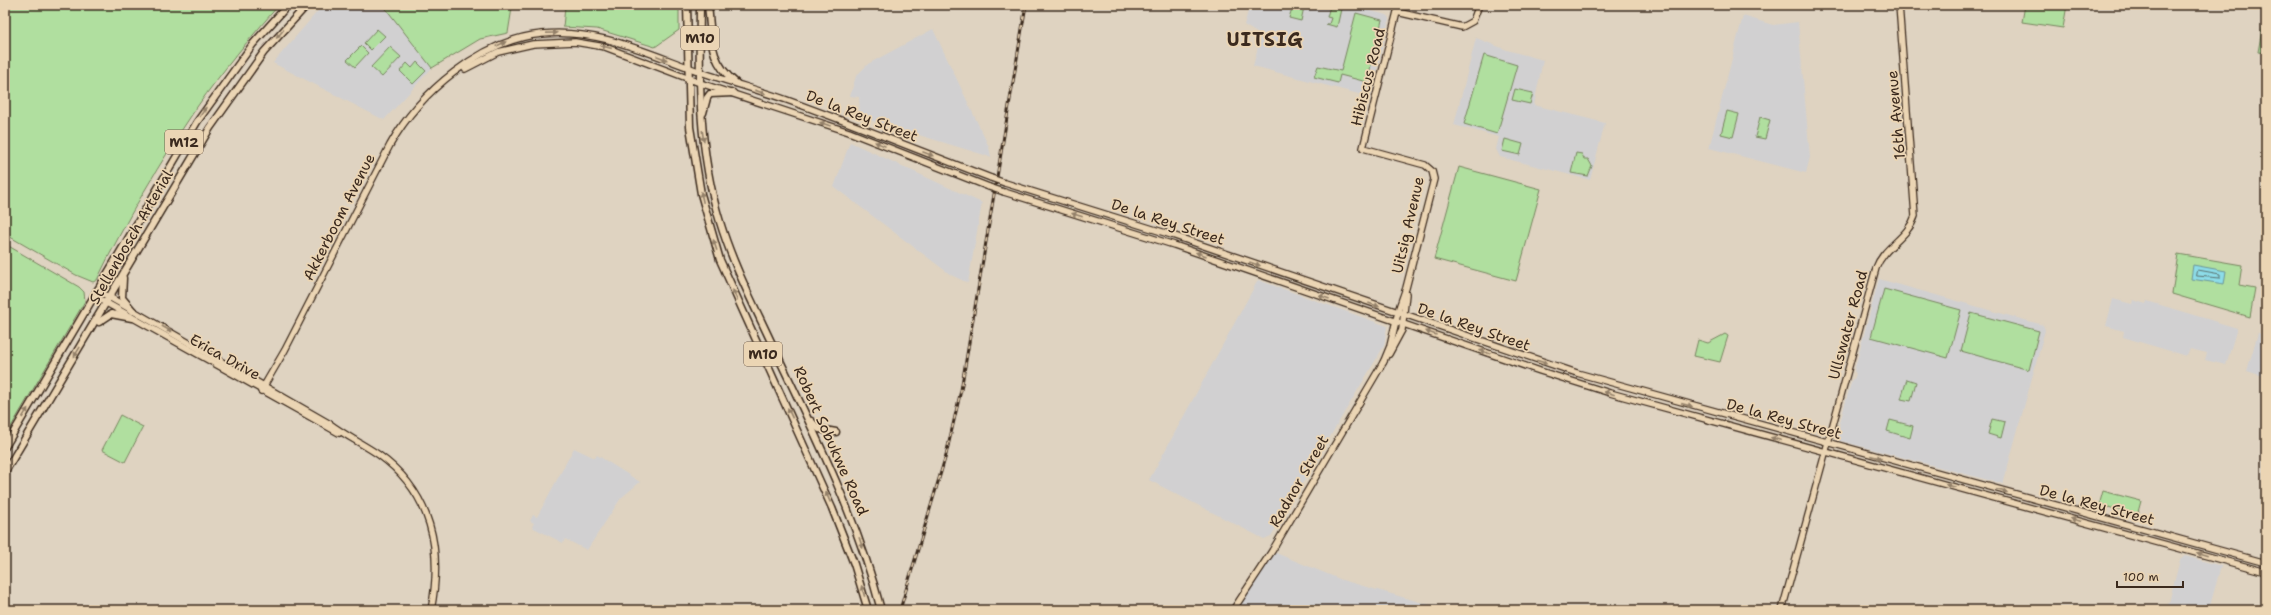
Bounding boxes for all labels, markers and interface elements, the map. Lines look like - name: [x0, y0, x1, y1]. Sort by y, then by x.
- street label: Hibiscus Road: [1346, 25, 1390, 128]
- road number: M10: [681, 26, 719, 50]
- district label: UITSIG: [1227, 27, 1303, 52]
- one-way arrow: [276, 28, 285, 39]
- one-way arrow: [546, 30, 558, 37]
- one-way arrow: [495, 41, 506, 47]
- one-way arrow: [600, 44, 612, 50]
- one-way arrow: [656, 56, 668, 62]
- street label: 16th Avenue: [1882, 69, 1910, 161]
- street label: De la Rey Street: [803, 85, 921, 147]
- one-way arrow: [755, 89, 767, 95]
- one-way arrow: [199, 107, 207, 117]
- one-way arrow: [819, 120, 831, 126]
- road number: M12: [165, 130, 203, 154]
- one-way arrow: [700, 130, 707, 142]
- one-way arrow: [873, 141, 885, 147]
- street label: Akkerboom Avenue: [298, 150, 380, 284]
- one-way arrow: [922, 152, 934, 158]
- street label: Stellenbosch Arterial: [84, 166, 178, 308]
- street label: Uitsig Avenue: [1387, 175, 1429, 275]
- one-way arrow: [698, 190, 704, 203]
- street label: De la Rey Street: [1109, 194, 1227, 250]
- one-way arrow: [1071, 212, 1083, 218]
- one-way arrow: [711, 239, 717, 251]
- one-way arrow: [1195, 251, 1207, 257]
- one-way arrow: [1250, 261, 1262, 267]
- street label: Ullswater Road: [1824, 268, 1872, 382]
- one-way arrow: [732, 289, 738, 301]
- one-way arrow: [1318, 293, 1330, 299]
- street label: De la Rey Street: [1415, 298, 1533, 356]
- one-way arrow: [1368, 303, 1380, 309]
- one-way arrow: [161, 326, 173, 333]
- street label: Erica Drive: [186, 329, 264, 385]
- one-way arrow: [1424, 330, 1436, 336]
- road number: M10: [744, 342, 782, 366]
- one-way arrow: [74, 346, 81, 358]
- one-way arrow: [1479, 349, 1491, 355]
- one-way arrow: [1536, 360, 1548, 366]
- street label: Robert Sobukwe Road: [789, 363, 873, 519]
- one-way arrow: [1602, 390, 1614, 396]
- street label: De la Rey Street: [1724, 394, 1844, 444]
- one-way arrow: [1681, 402, 1693, 408]
- one-way arrow: [21, 407, 28, 419]
- one-way arrow: [787, 407, 793, 419]
- street label: Radnor Street: [1265, 431, 1333, 531]
- one-way arrow: [1770, 436, 1782, 442]
- one-way arrow: [1870, 454, 1882, 460]
- street label: De la Rey Street: [2037, 480, 2157, 530]
- one-way arrow: [1944, 483, 1956, 489]
- one-way arrow: [1996, 488, 2008, 494]
- one-way arrow: [824, 491, 830, 503]
- one-way arrow: [2070, 517, 2082, 523]
- one-way arrow: [858, 538, 864, 550]
- one-way arrow: [2195, 551, 2207, 557]
- scale bar: [2117, 563, 2183, 589]
- text: 100 m: [2123, 569, 2159, 585]
- one-way arrow: [860, 585, 866, 597]

